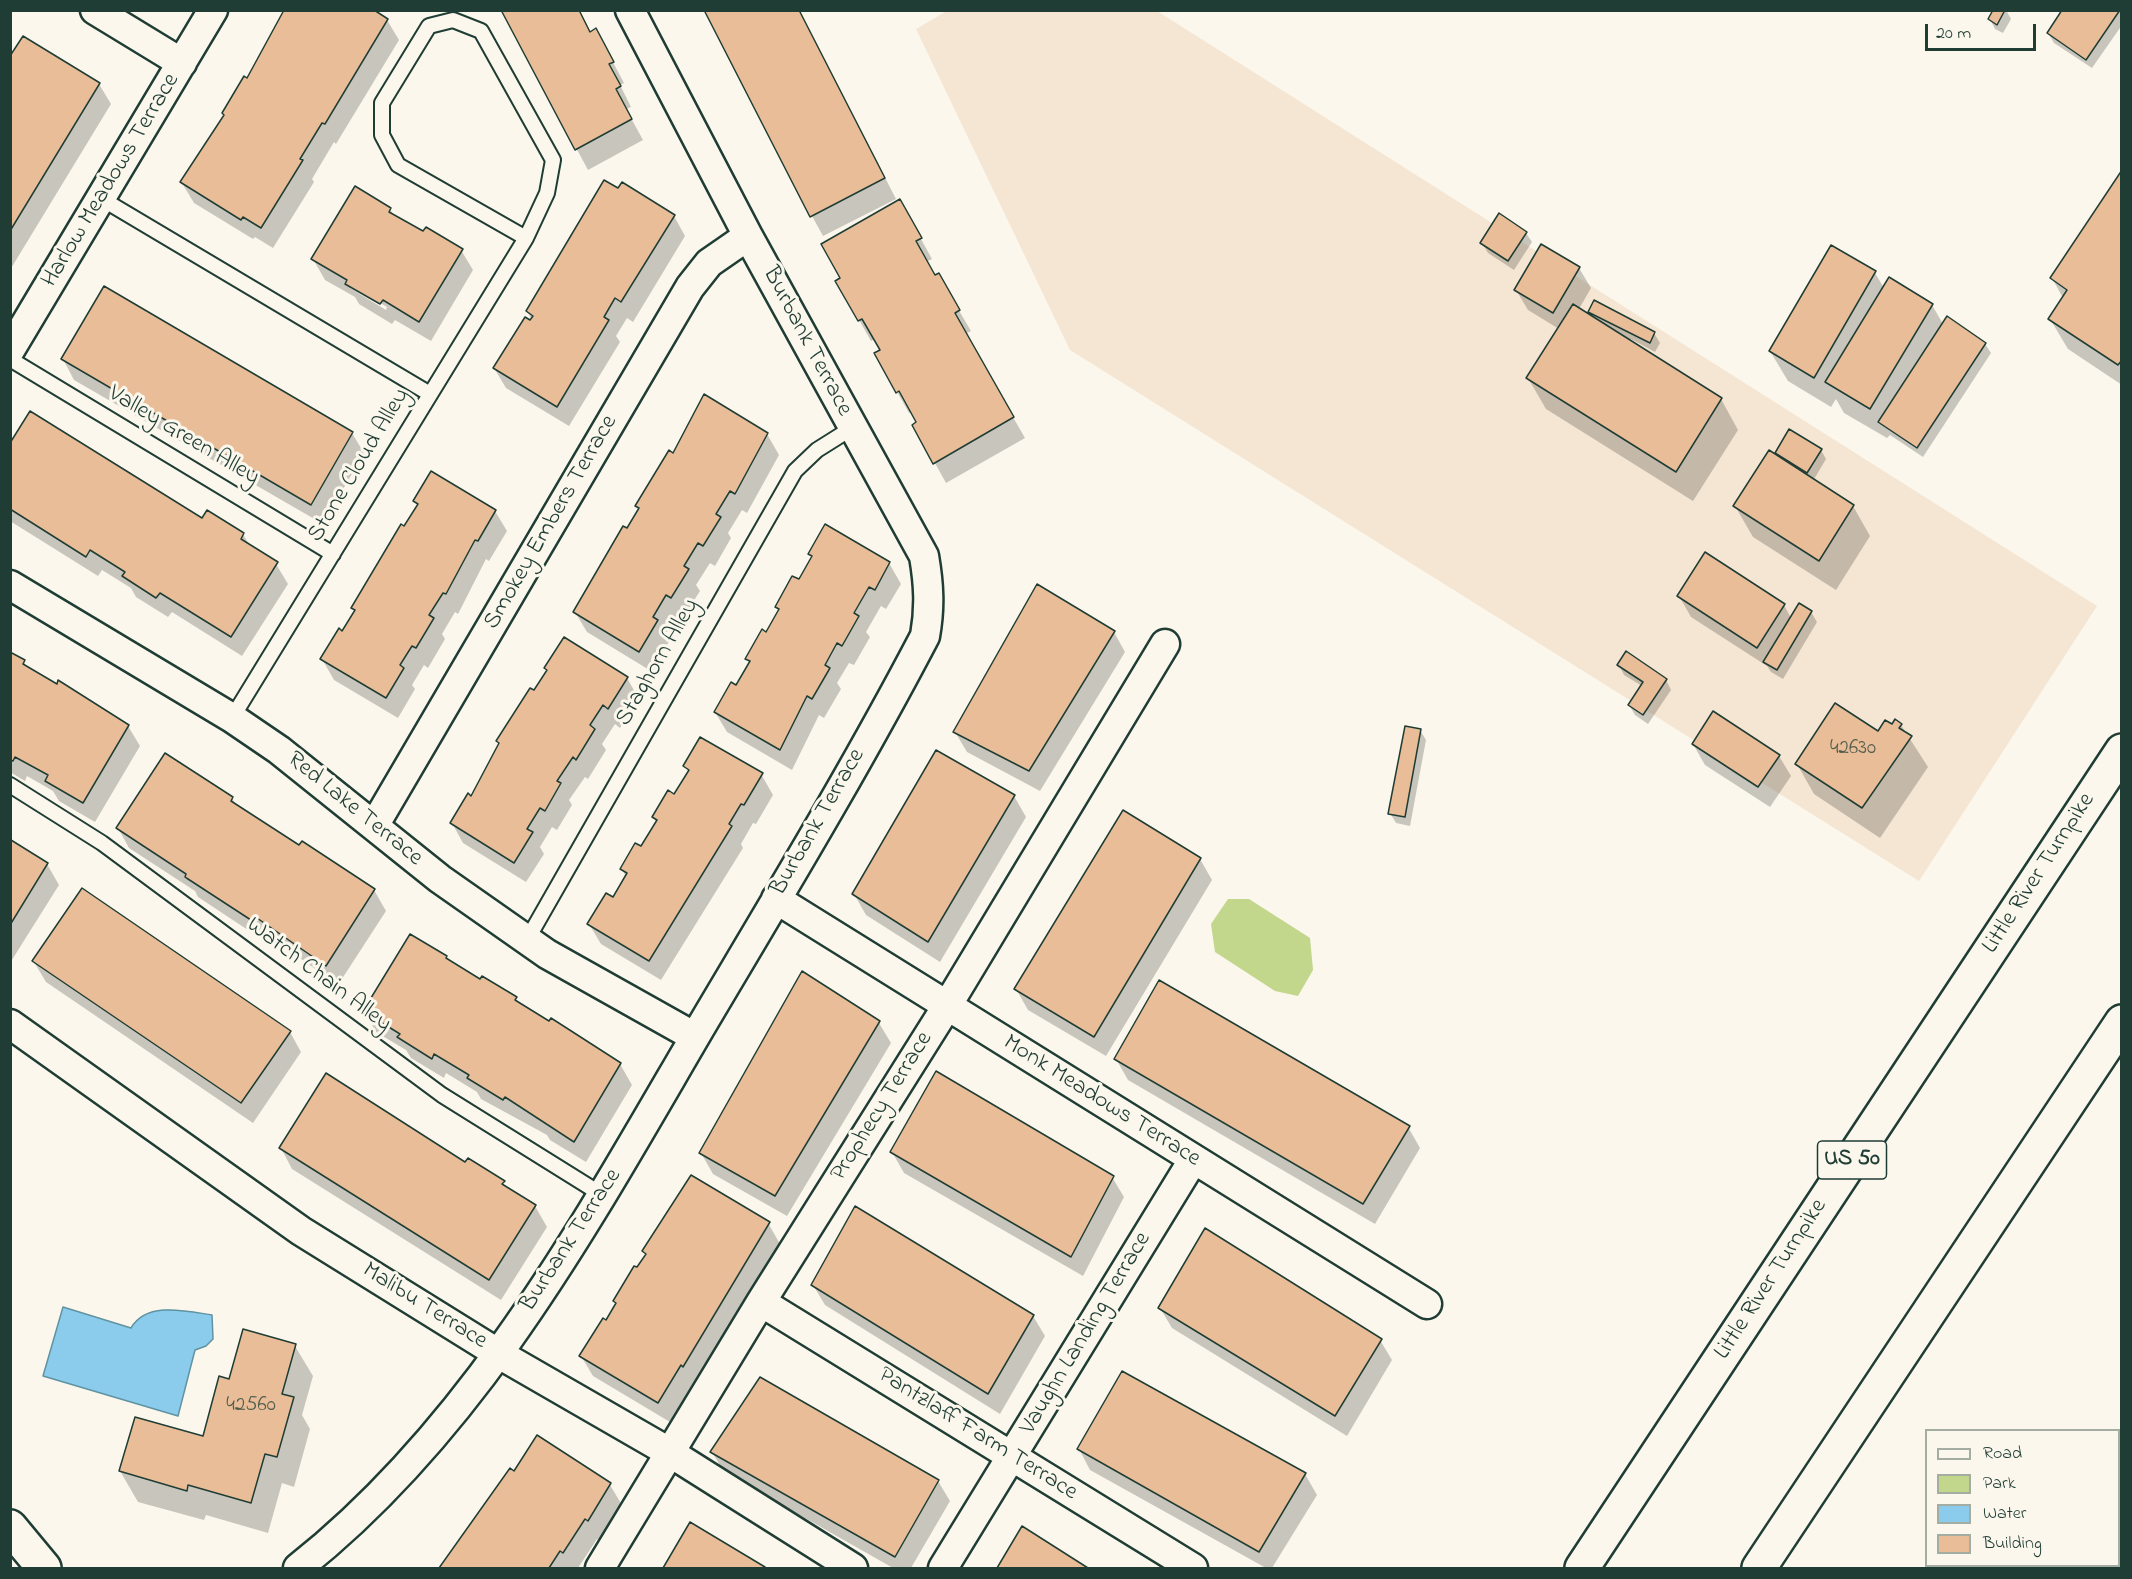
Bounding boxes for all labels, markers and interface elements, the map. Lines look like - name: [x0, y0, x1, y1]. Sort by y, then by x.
- scale bar: [1928, 12, 2039, 50]
- text: 20 m: [1936, 21, 1971, 47]
- street label: Harlow Meadows Terrace: [37, 69, 187, 293]
- street label: Burbank Terrace: [755, 262, 857, 422]
- street label: Valley Green Alley: [102, 381, 264, 493]
- street label: Stone Cloud Alley: [303, 384, 417, 548]
- street label: Smokey Embers Terrace: [479, 411, 625, 635]
- street label: Staghorn Alley: [611, 594, 707, 732]
- house number: 42630: [1830, 737, 1876, 763]
- street label: Burbank Terrace: [765, 744, 873, 902]
- street label: Red Lake Terrace: [280, 746, 428, 874]
- street label: Little River Turnpike: [1977, 788, 2103, 960]
- street label: Watch Chain Alley: [240, 912, 396, 1040]
- street label: Prophecy Terrace: [826, 1027, 940, 1187]
- street label: Monk Meadows Terrace: [997, 1030, 1205, 1174]
- road number: US 50: [1818, 1141, 1886, 1179]
- street label: Burbank Terrace: [515, 1164, 629, 1318]
- street label: Little River Turnpike: [1709, 1194, 1835, 1366]
- street label: Vaughn Landing Terrace: [1015, 1228, 1159, 1440]
- street label: Malibu Terrace: [356, 1257, 492, 1357]
- street label: Pantzlaff Farm Terrace: [872, 1362, 1082, 1508]
- house number: 42560: [226, 1394, 276, 1420]
- legend: [1925, 1429, 2120, 1567]
- text: Road: [1983, 1441, 2022, 1467]
- text: Park: [1983, 1471, 2016, 1497]
- text: Water: [1983, 1501, 2026, 1527]
- text: Building: [1983, 1531, 2042, 1557]

